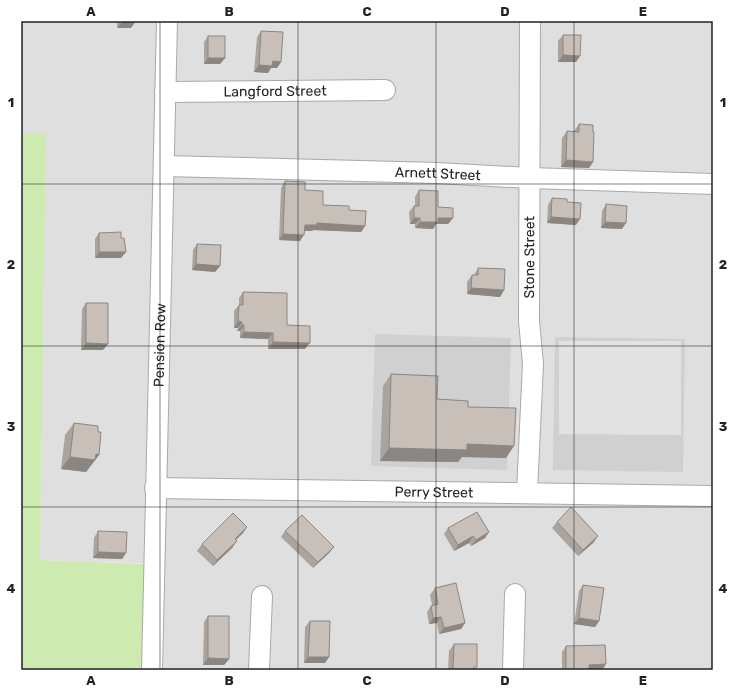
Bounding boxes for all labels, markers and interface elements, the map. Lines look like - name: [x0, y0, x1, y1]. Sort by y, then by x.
- text: A: [86, 4, 96, 19]
- text: B: [224, 4, 234, 19]
- text: C: [362, 4, 372, 19]
- text: D: [500, 4, 510, 19]
- text: E: [639, 4, 647, 19]
- street label: Langford Street: [223, 82, 327, 100]
- text: 1: [8, 95, 14, 110]
- text: 1: [720, 95, 726, 110]
- street label: Arnett Street: [395, 163, 482, 184]
- street label: Stone Street: [521, 216, 538, 299]
- text: 2: [7, 257, 15, 272]
- text: 2: [719, 257, 727, 272]
- street label: Pension Row: [150, 303, 169, 387]
- text: 3: [7, 419, 16, 434]
- text: 3: [719, 419, 728, 434]
- street label: Perry Street: [394, 483, 474, 501]
- text: 4: [7, 581, 16, 596]
- text: 4: [719, 581, 728, 596]
- text: A: [86, 673, 96, 688]
- text: B: [224, 673, 234, 688]
- text: C: [362, 673, 372, 688]
- text: D: [500, 673, 510, 688]
- text: E: [639, 673, 647, 688]

